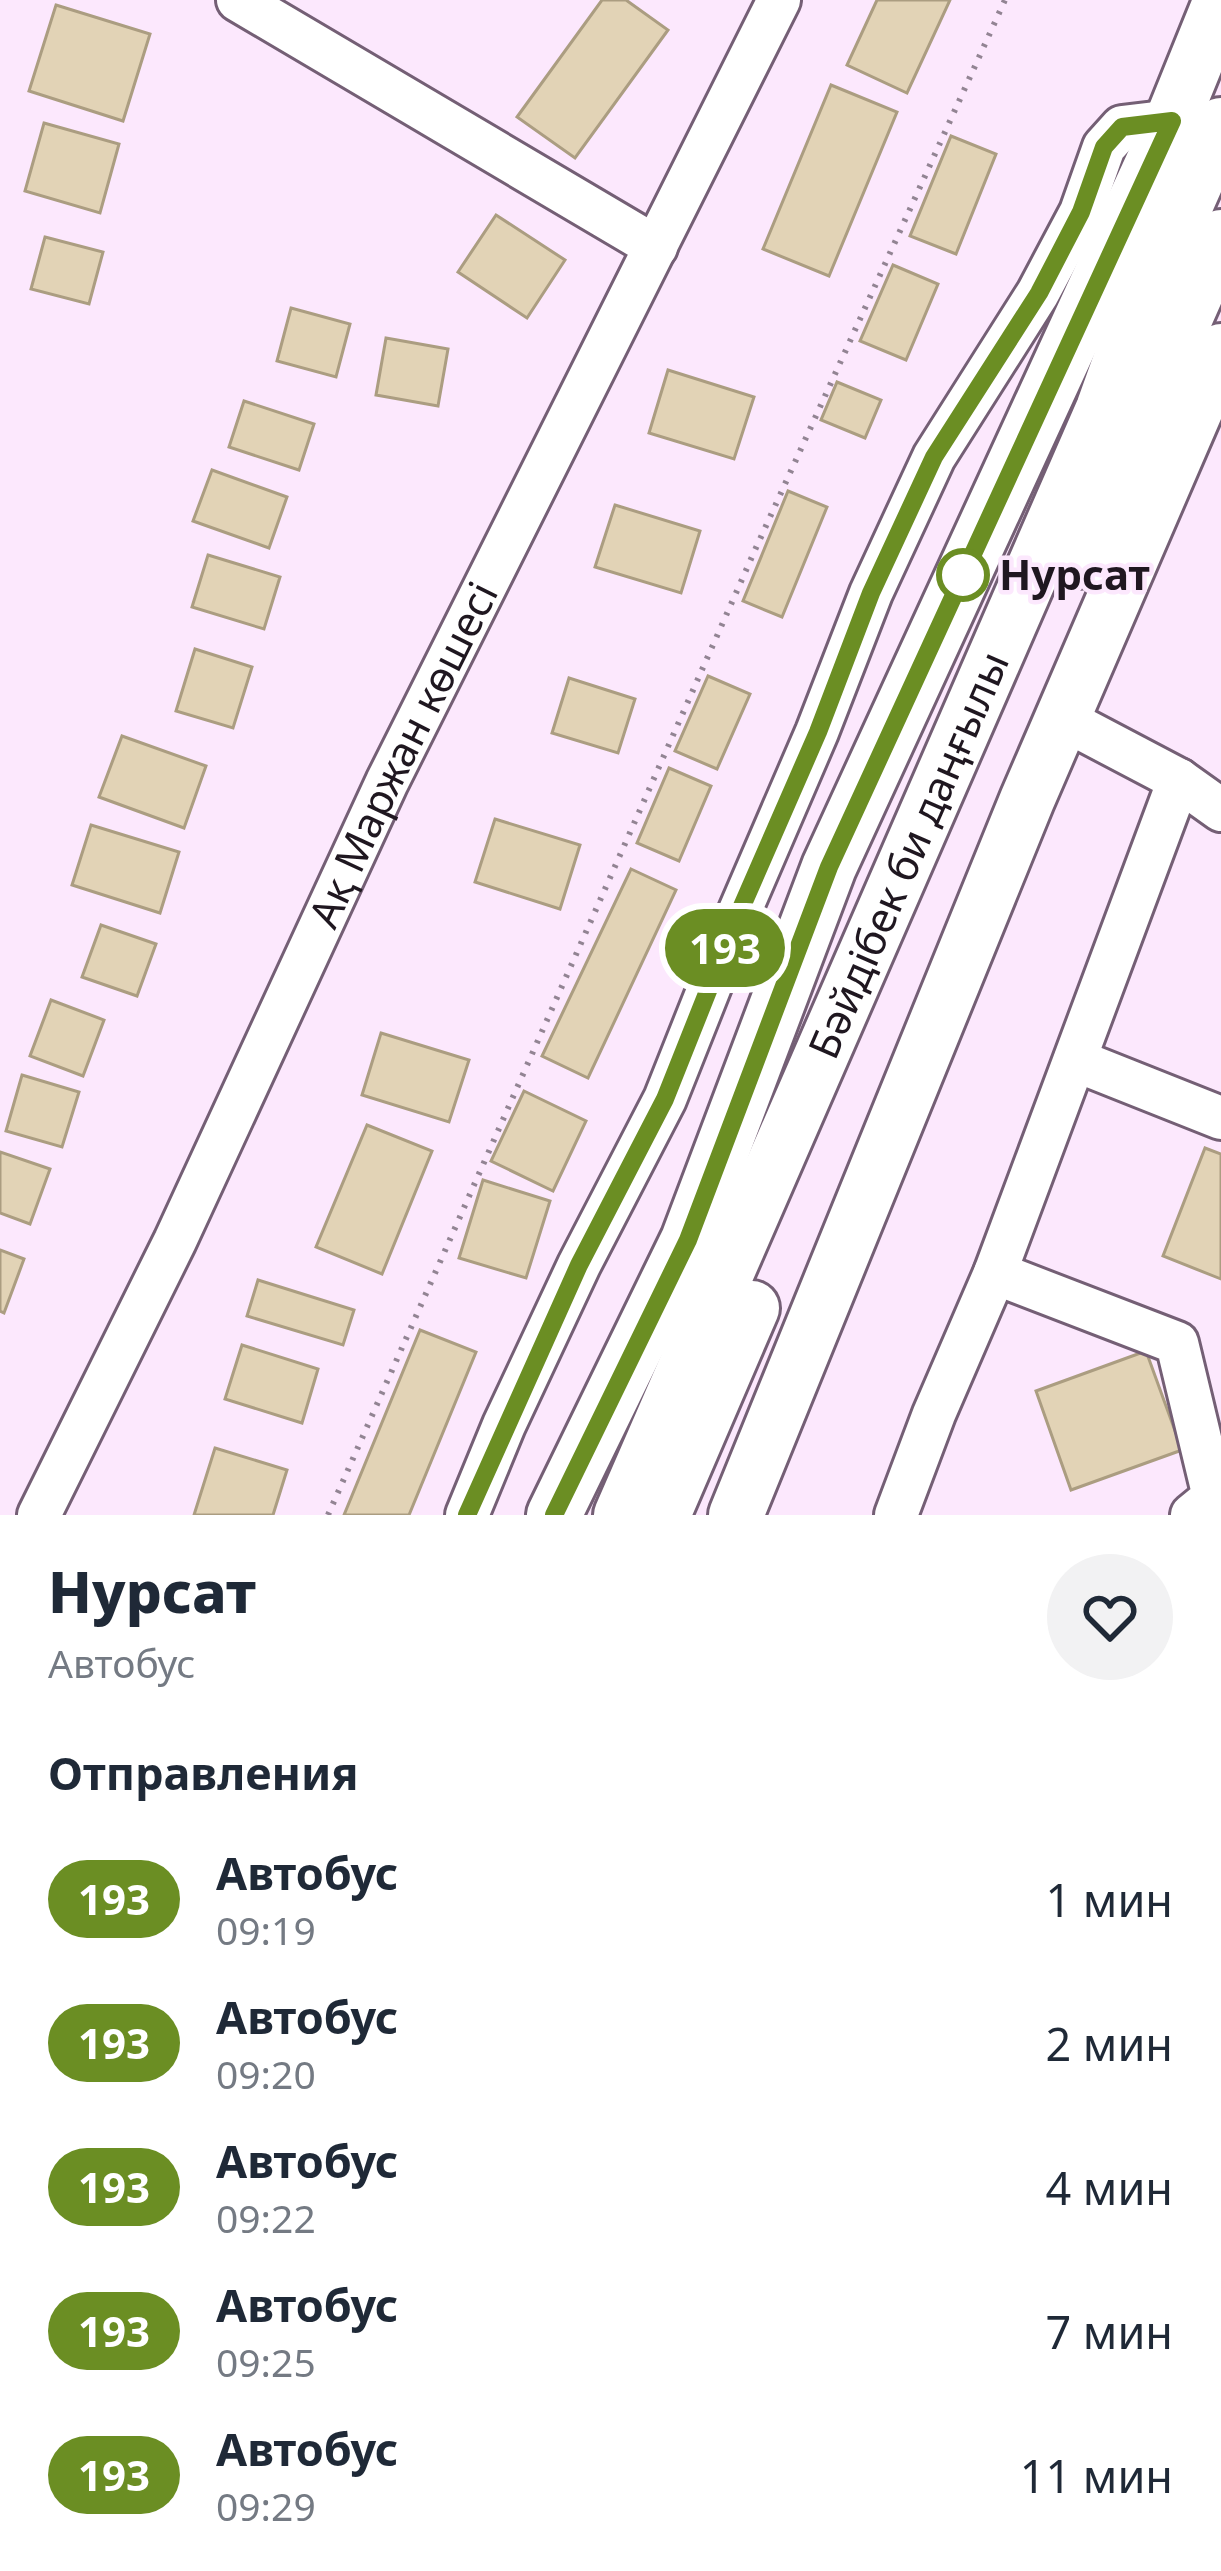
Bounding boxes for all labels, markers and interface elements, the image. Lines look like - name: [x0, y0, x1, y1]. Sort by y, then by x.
- place label: Нурсат: [999, 545, 1150, 602]
- marker: Нурсат: [938, 550, 988, 600]
- street label: Ақ Маржан көшесі: [294, 572, 510, 936]
- street label: Бәйдібек би даңғылы: [794, 642, 1021, 1067]
- line badge: 193: [656, 909, 794, 987]
- text: 193: [689, 919, 761, 976]
- text: Нурсат: [48, 1552, 256, 1630]
- button: heart: [1047, 1554, 1173, 1680]
- text: Автобус: [48, 1636, 195, 1689]
- text: Отправления: [48, 1742, 359, 1803]
- text: Автобус: [216, 1842, 398, 1903]
- text: 1 мин: [1045, 1869, 1173, 1930]
- text: 193: [78, 1870, 150, 1927]
- text: 09:19: [216, 1903, 316, 1956]
- text: Автобус: [216, 1986, 398, 2047]
- text: 2 мин: [1045, 2013, 1173, 2074]
- text: 193: [78, 2014, 150, 2071]
- text: 09:20: [216, 2047, 316, 2100]
- text: Автобус: [216, 2130, 398, 2191]
- text: 4 мин: [1045, 2157, 1173, 2218]
- text: 193: [78, 2158, 150, 2215]
- text: 09:22: [216, 2191, 316, 2244]
- text: Автобус: [216, 2274, 398, 2335]
- text: 7 мин: [1045, 2301, 1173, 2362]
- text: 193: [78, 2302, 150, 2359]
- text: 09:25: [216, 2335, 316, 2388]
- text: Автобус: [216, 2418, 398, 2479]
- text: 11 мин: [1020, 2445, 1173, 2506]
- text: 193: [78, 2446, 150, 2503]
- text: 09:29: [216, 2479, 316, 2532]

